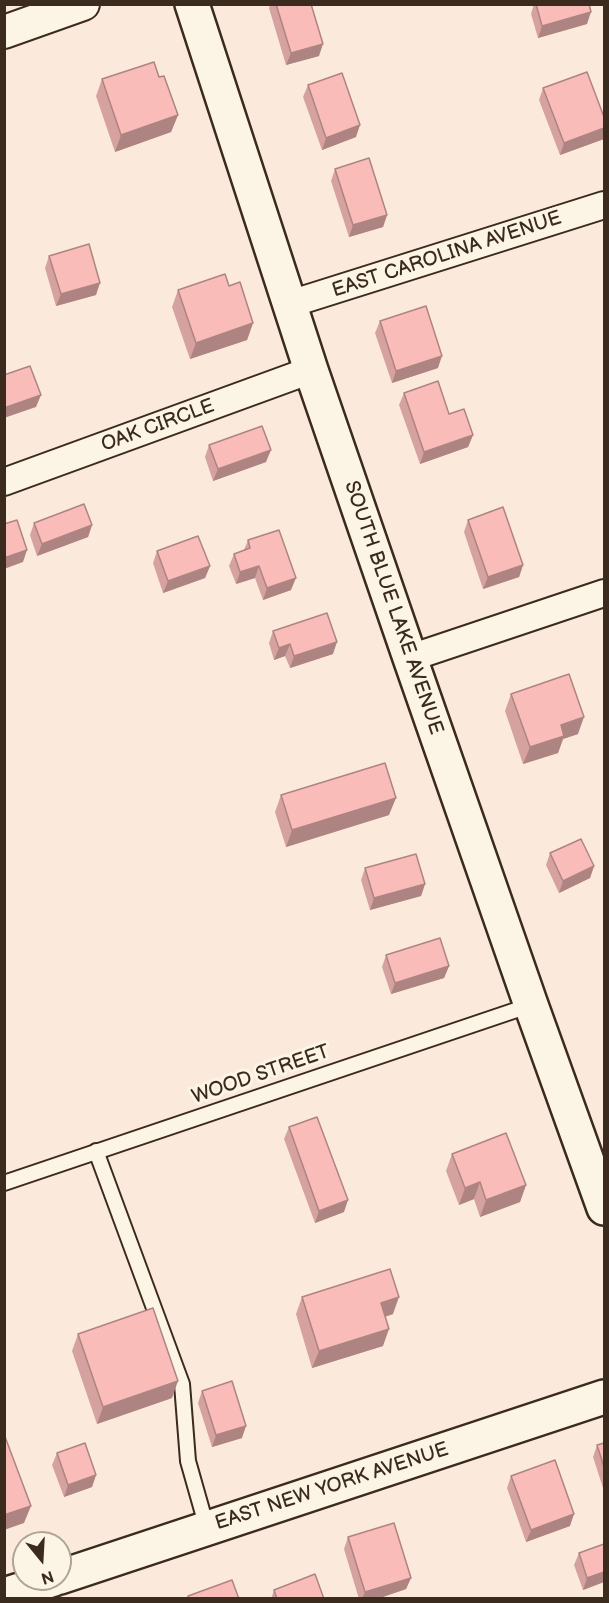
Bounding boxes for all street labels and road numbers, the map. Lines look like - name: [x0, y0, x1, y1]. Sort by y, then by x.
- street label: EAST CAROLINA AVENUE: [329, 207, 565, 303]
- street label: OAK CIRCLE: [98, 394, 218, 458]
- street label: SOUTH BLUE LAKE AVENUE: [338, 478, 448, 738]
- street label: WOOD STREET: [189, 1040, 333, 1110]
- street label: EAST NEW YORK AVENUE: [212, 1438, 452, 1536]

